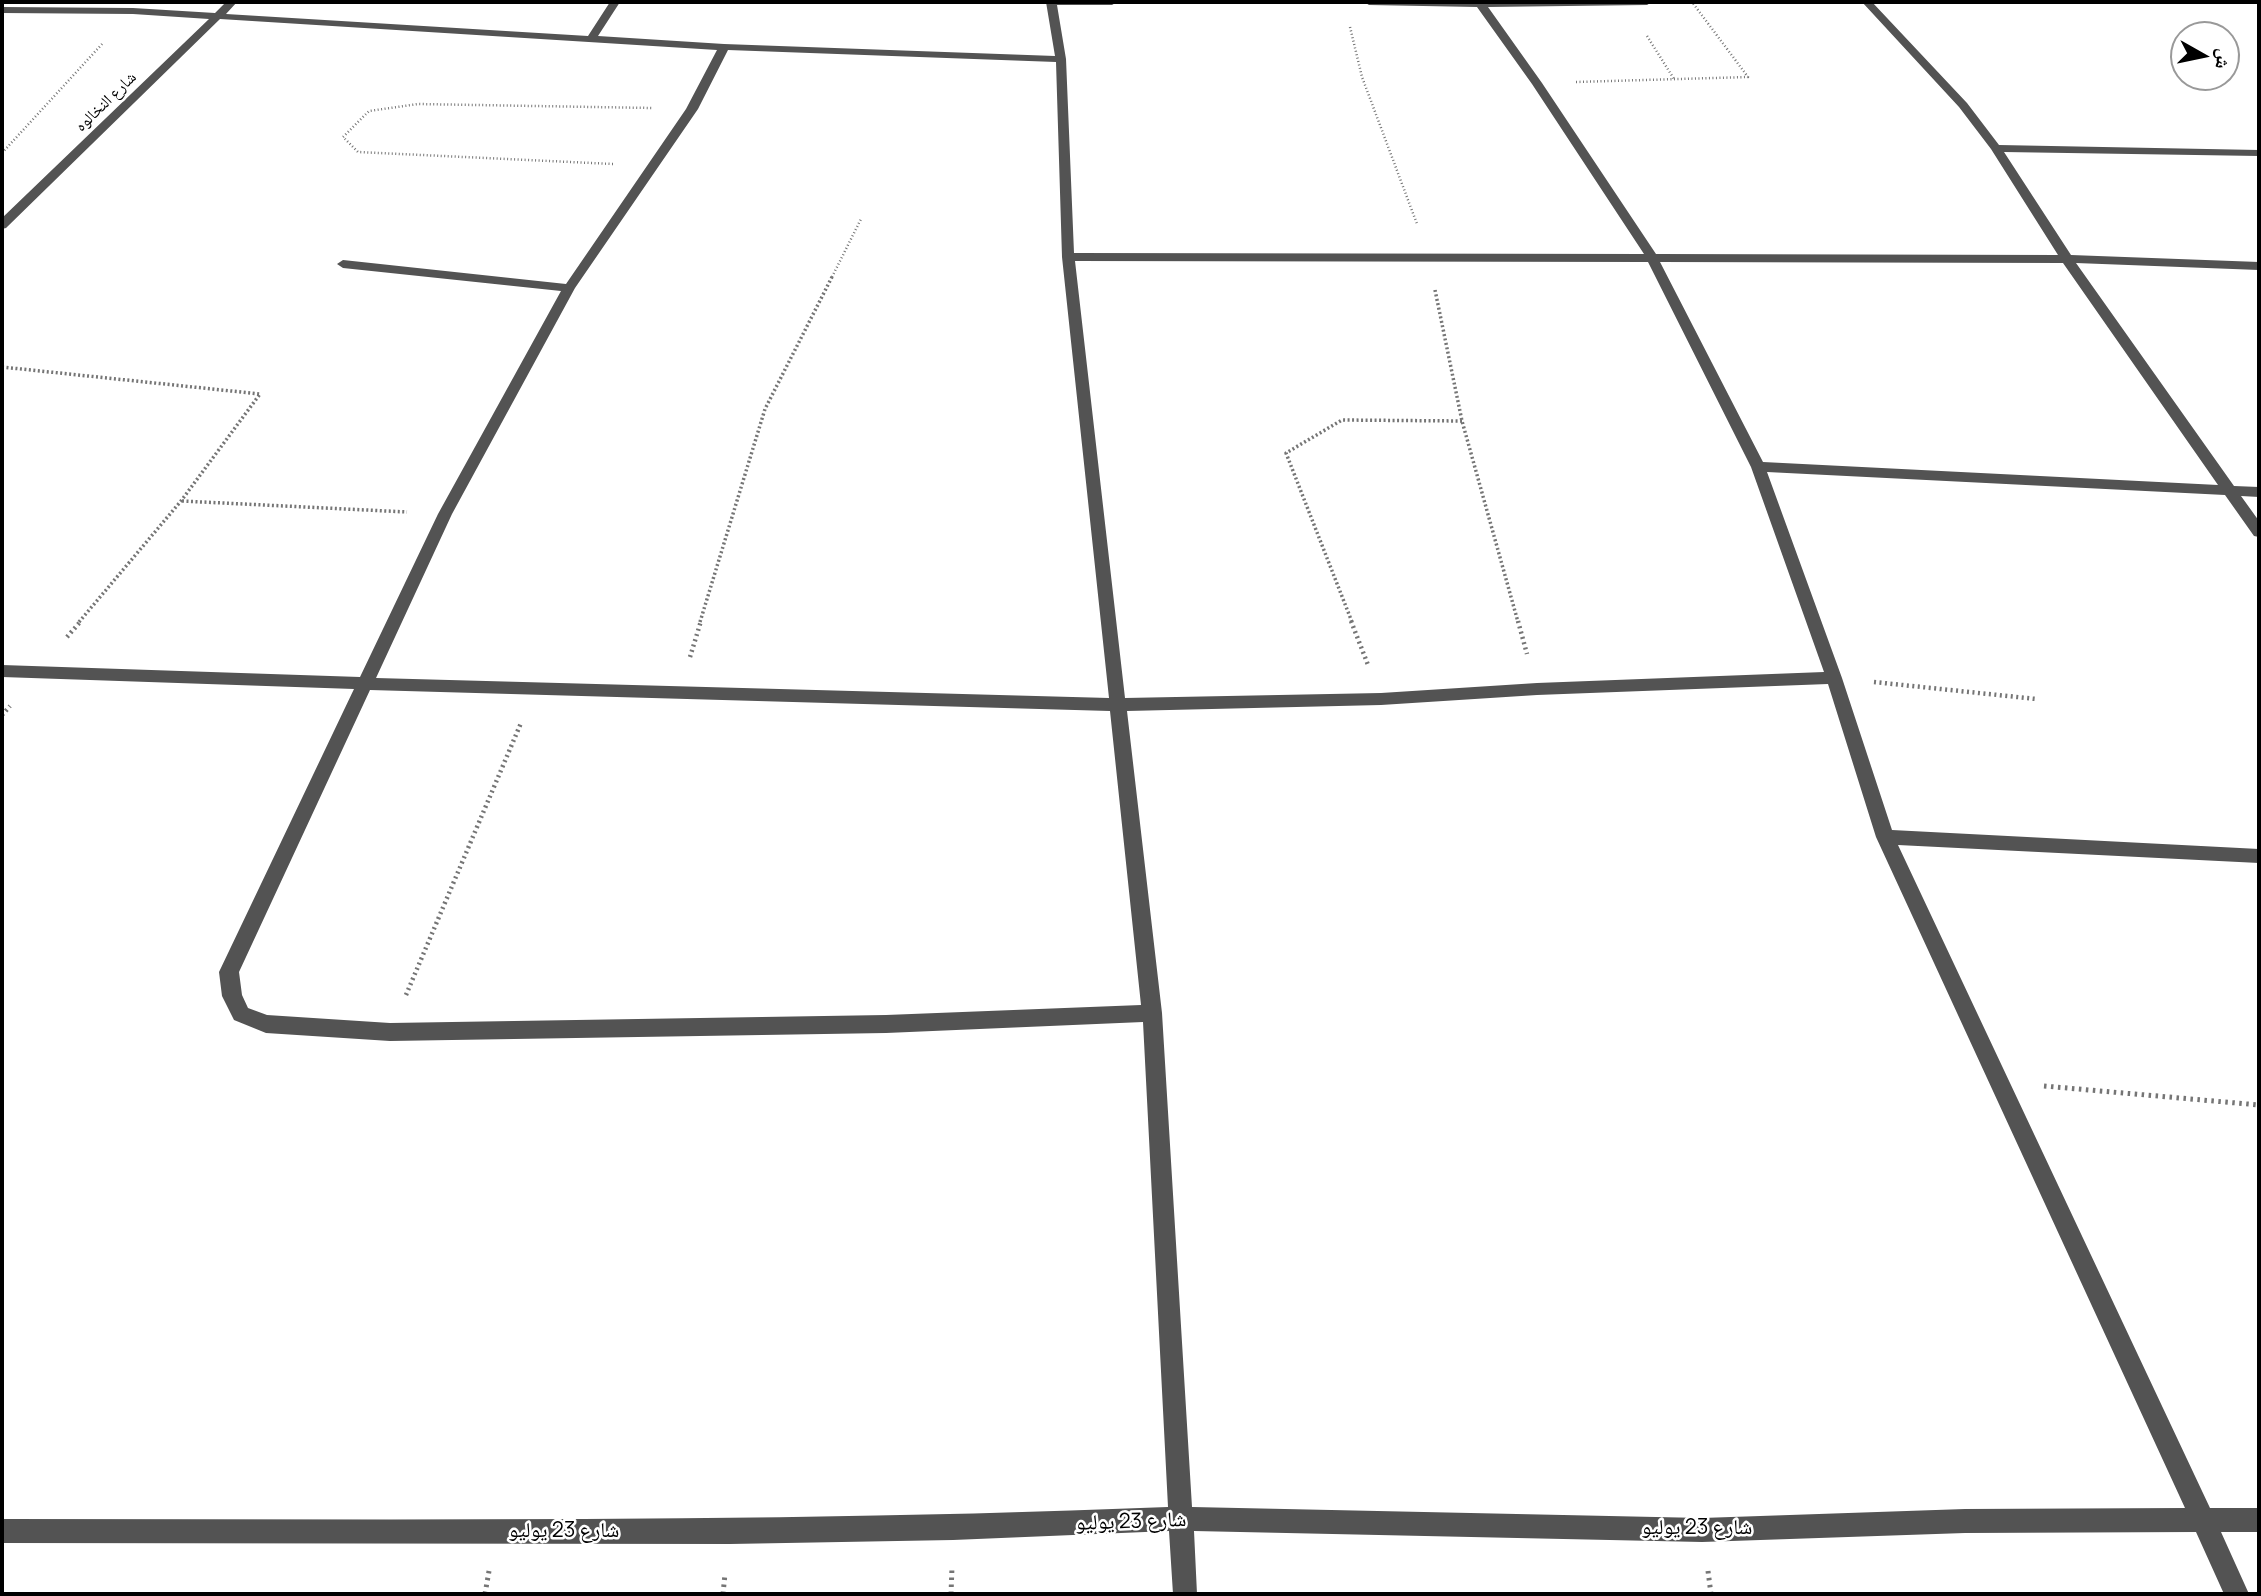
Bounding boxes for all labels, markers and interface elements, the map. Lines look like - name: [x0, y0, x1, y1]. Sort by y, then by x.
- north arrow: [2170, 21, 2240, 91]
- text: ش: [2209, 47, 2238, 71]
- street label: شارع النخالوه: [71, 68, 141, 136]
- street label: شارع 23 يوليو: [1075, 1507, 1187, 1537]
- street label: شارع 23 يوليو: [1642, 1515, 1752, 1541]
- street label: شارع 23 يوليو: [509, 1518, 619, 1544]

